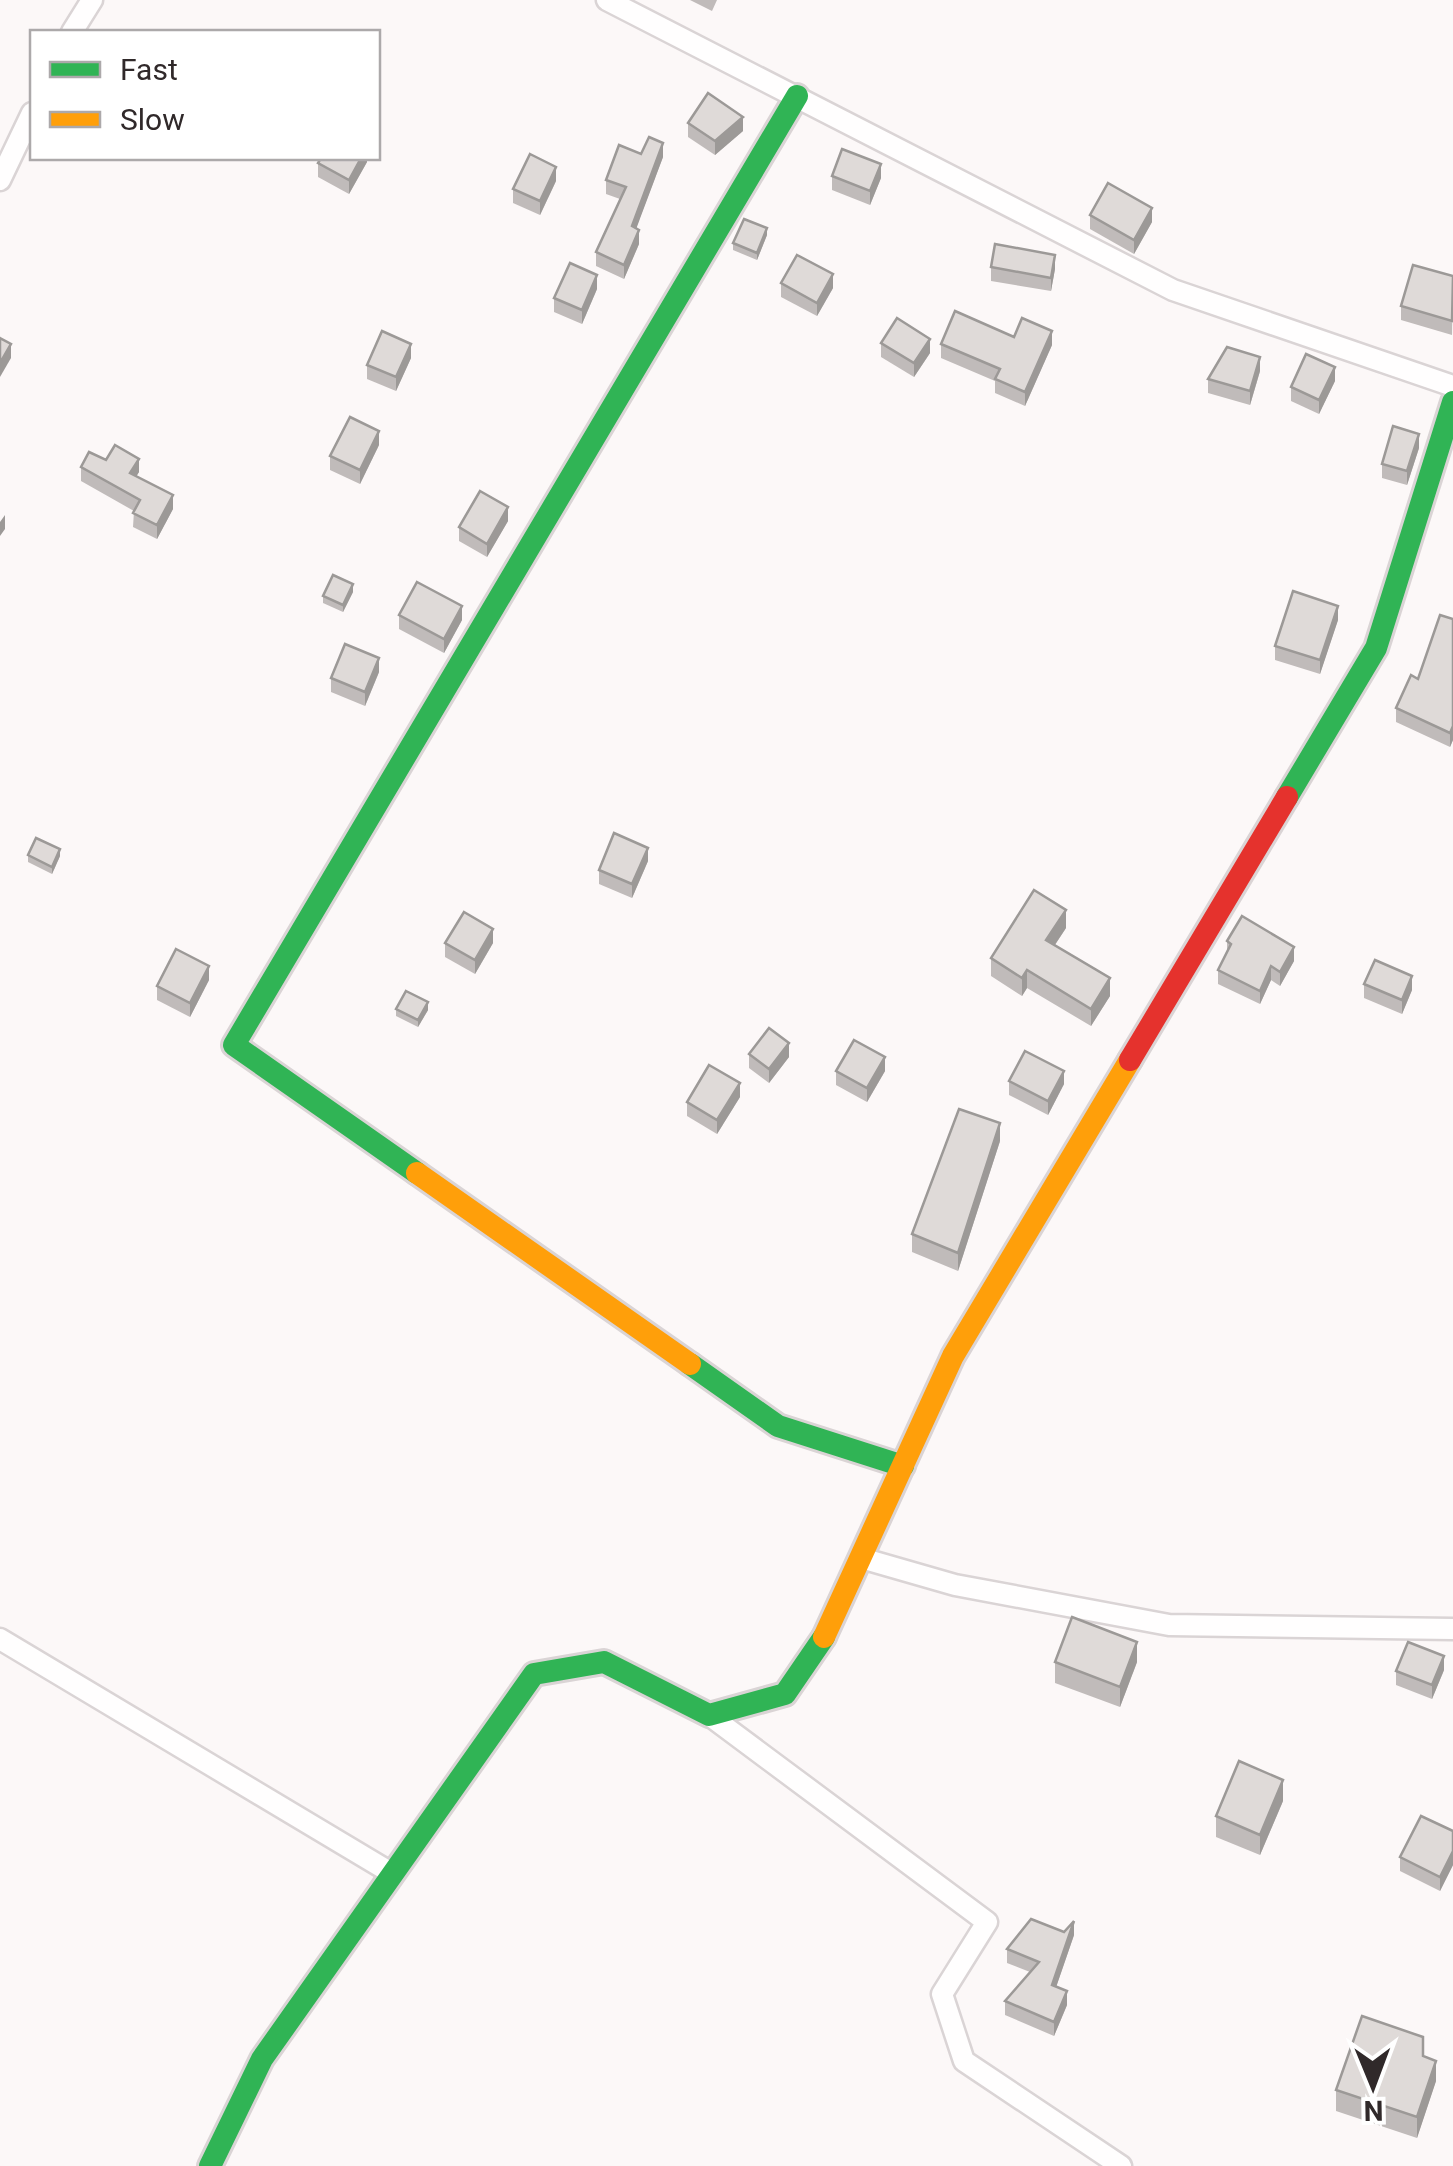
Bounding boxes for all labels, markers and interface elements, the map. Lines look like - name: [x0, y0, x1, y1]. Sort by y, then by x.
- legend: [30, 30, 380, 160]
- text: Fast: [120, 52, 178, 87]
- text: Slow: [120, 102, 185, 137]
- north arrow: [1323, 2036, 1423, 2136]
- text: N: [1363, 2094, 1384, 2127]

